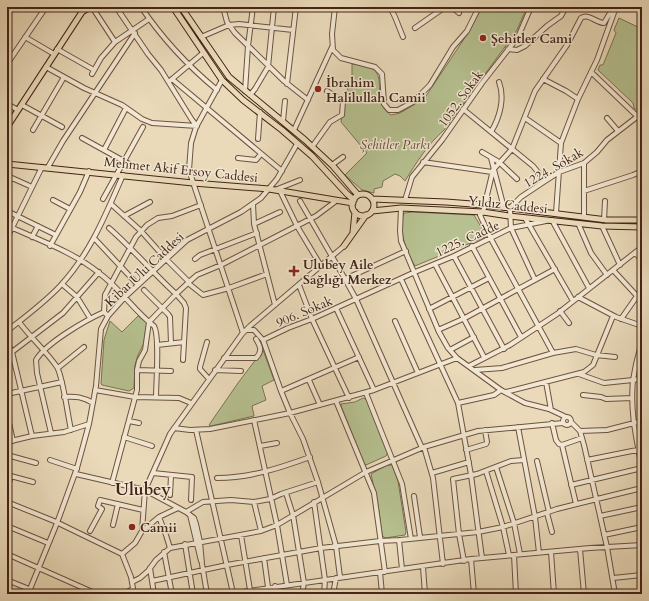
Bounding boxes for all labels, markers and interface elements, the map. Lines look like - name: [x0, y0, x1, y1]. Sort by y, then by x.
- place label: Şehitler Cami: [491, 30, 572, 48]
- marker: Şehitler Cami: [478, 33, 488, 43]
- street label: 1052. Sokak: [434, 66, 488, 131]
- place label: İbrahim Halilullah Camii: [326, 74, 426, 107]
- marker: İbrahim Halilullah Camii: [313, 84, 323, 94]
- park label: Şehitler Parkı: [360, 136, 430, 154]
- street label: 1224. Sokak: [520, 143, 587, 192]
- street label: Mehmet Akif Ersoy Caddesi: [103, 153, 259, 187]
- street label: Yıldız Caddesi: [467, 192, 549, 218]
- street label: 1225. Cadde: [432, 216, 502, 262]
- street label: Kibar Ulu Caddesi: [101, 228, 188, 311]
- place label: Ulubey Aile Sağlığı Merkez: [303, 256, 392, 289]
- marker: Ulubey Aile Sağlığı Merkez: [288, 265, 300, 277]
- street label: 906. Sokak: [273, 292, 335, 332]
- district label: Ulubey: [115, 478, 171, 501]
- place label: Camii: [140, 519, 177, 537]
- marker: Camii: [127, 522, 137, 532]

